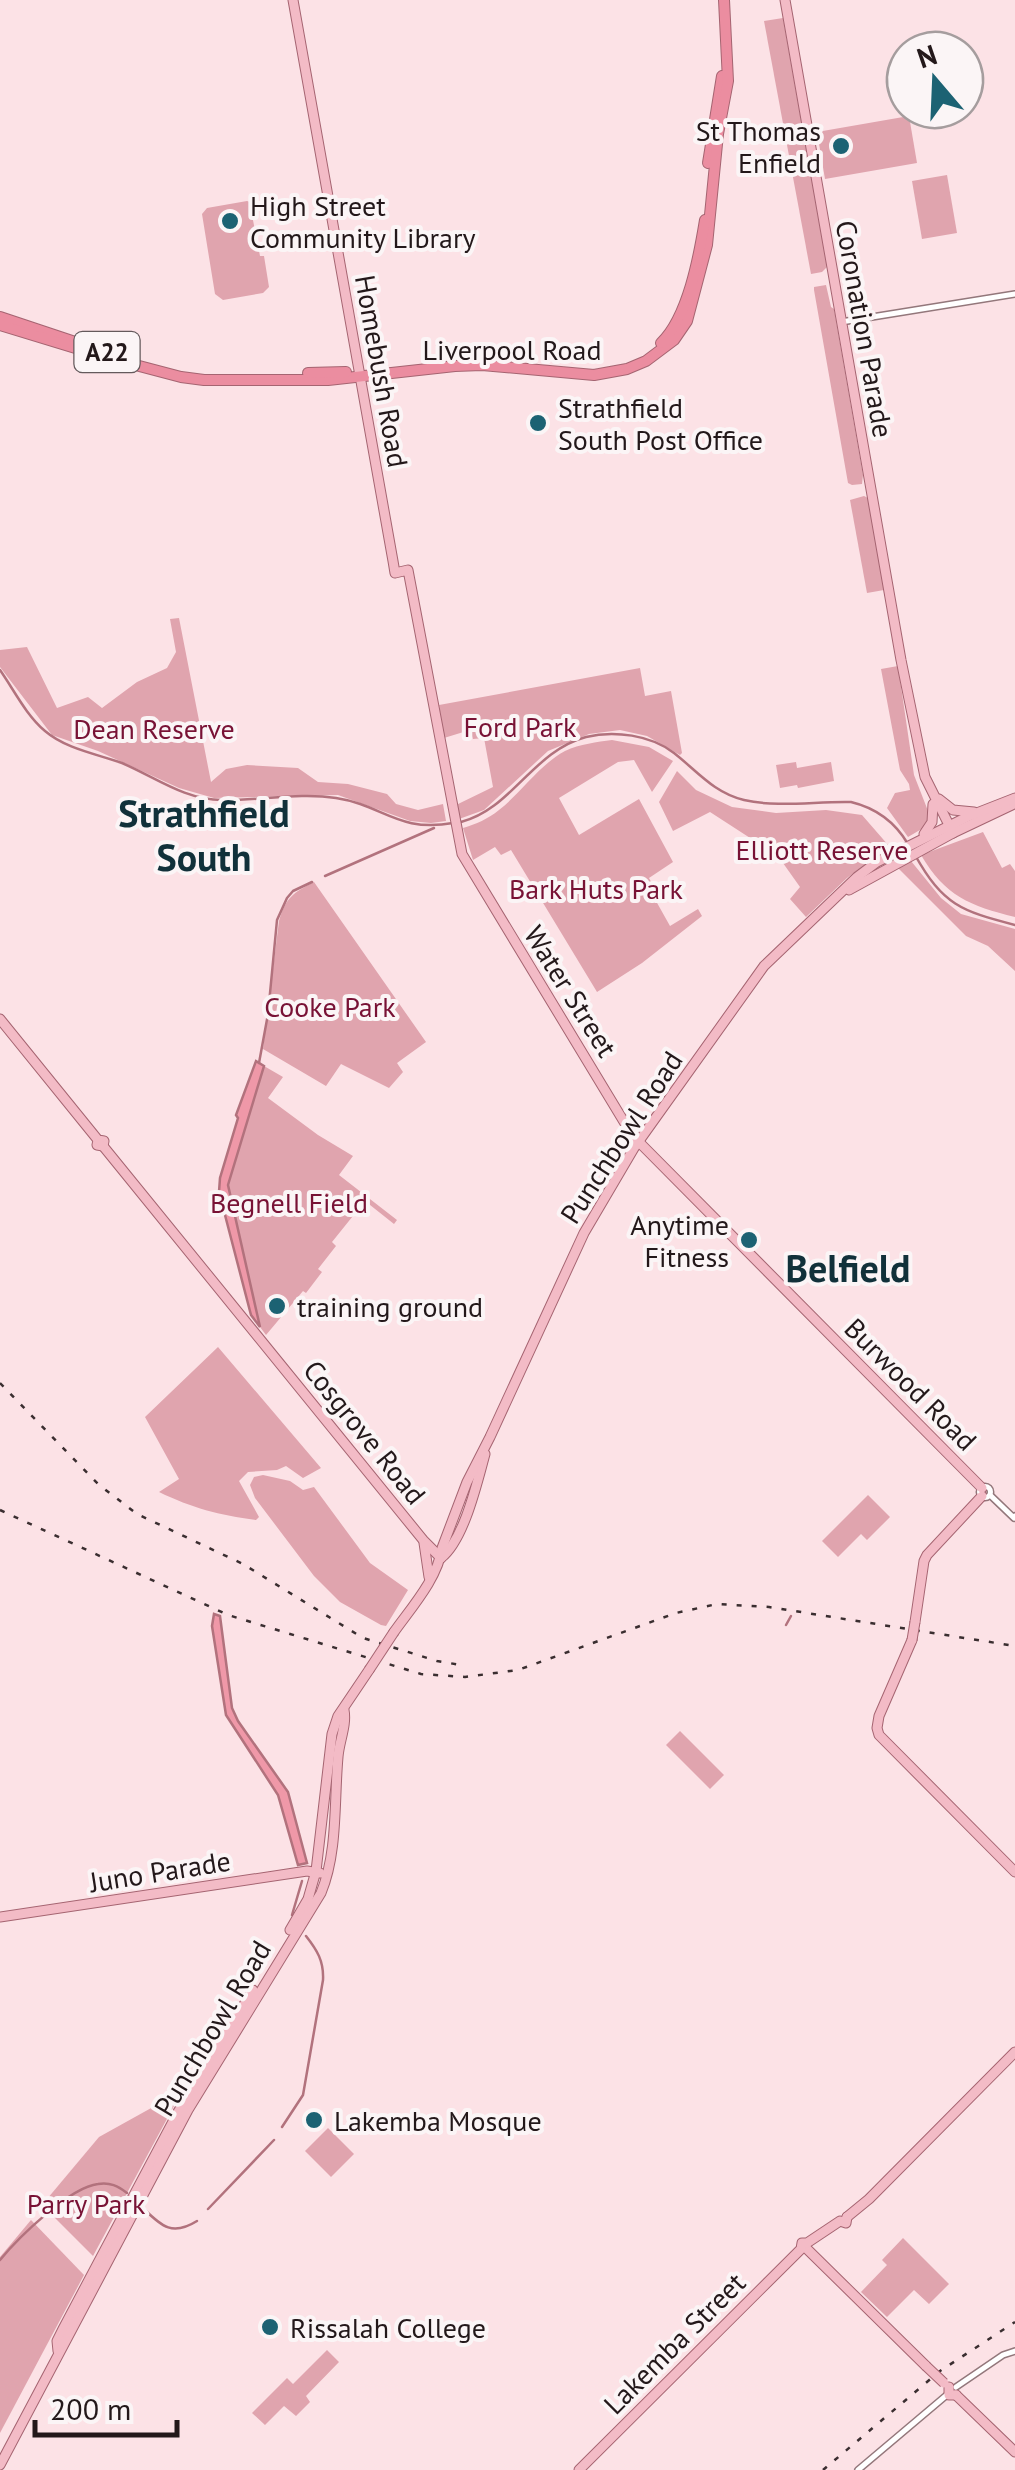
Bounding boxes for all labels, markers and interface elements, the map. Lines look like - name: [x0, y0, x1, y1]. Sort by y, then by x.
- north arrow: [885, 30, 985, 130]
- text: N: [912, 35, 941, 76]
- place label: St Thomas Enfield: [696, 112, 821, 181]
- marker: St Thomas Enfield: [830, 135, 852, 157]
- place label: High Street Community Library: [250, 187, 476, 256]
- marker: High Street Community Library: [219, 210, 241, 232]
- street label: Coronation Parade: [828, 218, 902, 440]
- street label: Homebush Road: [347, 272, 417, 470]
- street label: Liverpool Road: [422, 331, 602, 368]
- road number: A22: [74, 332, 140, 372]
- place label: Strathfield South Post Office: [558, 389, 763, 458]
- marker: Strathfield South Post Office: [527, 412, 549, 434]
- park label: Ford Park: [463, 708, 577, 745]
- park label: Dean Reserve: [73, 710, 235, 747]
- district label: Strathfield South: [118, 788, 290, 881]
- park label: Elliott Reserve: [736, 831, 908, 868]
- park label: Bark Huts Park: [509, 870, 684, 907]
- street label: Water Street: [516, 919, 626, 1064]
- park label: Cooke Park: [264, 988, 396, 1025]
- street label: Punchbowl Road: [551, 1044, 691, 1230]
- park label: Begnell Field: [210, 1184, 368, 1221]
- place label: Anytime Fitness: [630, 1206, 729, 1275]
- marker: Anytime Fitness: [738, 1229, 760, 1251]
- district label: Belfield: [786, 1243, 910, 1292]
- place label: training ground: [297, 1288, 483, 1325]
- marker: training ground: [266, 1295, 288, 1317]
- street label: Burwood Road: [837, 1310, 985, 1458]
- street label: Cosgrove Road: [295, 1352, 435, 1512]
- street label: Juno Parade: [86, 1842, 233, 1901]
- street label: Punchbowl Road: [145, 1933, 279, 2123]
- place label: Lakemba Mosque: [334, 2102, 542, 2139]
- marker: Lakemba Mosque: [303, 2109, 325, 2131]
- park label: Parry Park: [27, 2185, 146, 2222]
- street label: Lakemba Street: [595, 2264, 753, 2422]
- place label: Rissalah College: [290, 2309, 486, 2346]
- marker: Rissalah College: [259, 2316, 281, 2338]
- scale bar: [35, 2375, 178, 2437]
- text: 200 m: [50, 2389, 131, 2428]

